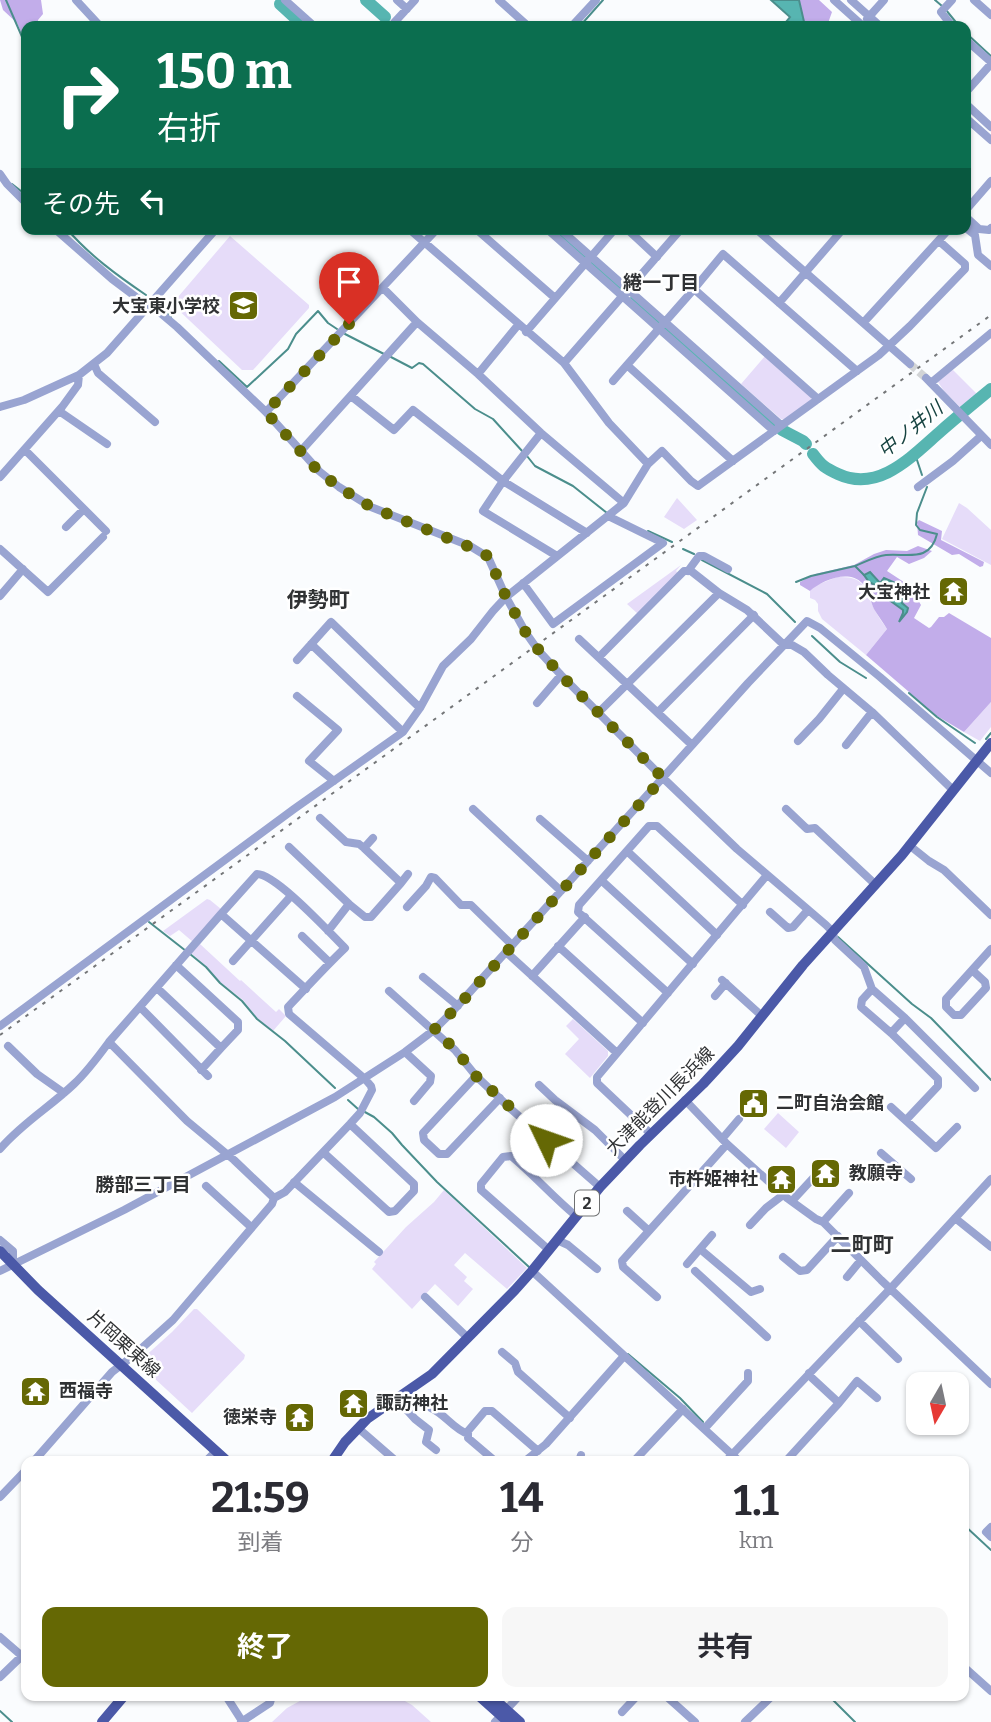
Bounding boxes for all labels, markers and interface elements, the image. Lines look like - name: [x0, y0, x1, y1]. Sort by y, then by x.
- text: 150 m: [157, 42, 292, 101]
- icon: right: [42, 49, 133, 140]
- text: 右折: [157, 109, 221, 147]
- icon: left: [134, 182, 172, 220]
- text: その先: [42, 189, 120, 220]
- pin: [319, 252, 379, 324]
- icon: arrive: [330, 263, 368, 301]
- district label: 綣一丁目: [623, 271, 699, 294]
- school or university icon: 大宝東小学校: [226, 289, 260, 323]
- place label: 大宝東小学校: [112, 295, 220, 317]
- water label: 中ノ井川: [874, 395, 949, 462]
- temple icon: 大宝神社: [936, 575, 970, 609]
- place label: 大宝神社: [858, 581, 930, 603]
- district label: 伊勢町: [287, 587, 350, 613]
- street label: 大津能登川長浜線: [601, 1042, 719, 1160]
- public building icon: 二町自治会館: [736, 1086, 770, 1120]
- place label: 二町自治会館: [776, 1092, 884, 1114]
- position arrow: [509, 1103, 583, 1177]
- temple icon: 教願寺: [809, 1156, 843, 1190]
- temple icon: 市杵姫神社: [764, 1162, 798, 1196]
- place label: 教願寺: [849, 1162, 903, 1184]
- place label: 市杵姫神社: [668, 1168, 758, 1190]
- district label: 勝部三丁目: [95, 1173, 191, 1196]
- road number: 2: [575, 1190, 599, 1216]
- district label: 二町町: [831, 1232, 894, 1258]
- street label: 片岡栗東線: [83, 1306, 165, 1382]
- north arrow: [906, 1372, 970, 1435]
- map controls: [906, 1372, 969, 1435]
- temple icon: 西福寺: [19, 1374, 53, 1408]
- place label: 西福寺: [59, 1380, 113, 1402]
- temple icon: 諏訪神社: [336, 1386, 370, 1420]
- place label: 諏訪神社: [376, 1392, 448, 1414]
- temple icon: 徳栄寺: [283, 1400, 317, 1434]
- place label: 徳栄寺: [223, 1406, 277, 1428]
- text: 21:59: [211, 1473, 310, 1523]
- text: 14: [500, 1473, 544, 1523]
- text: 1.1: [734, 1476, 779, 1526]
- text: km: [739, 1526, 774, 1554]
- text: 到着: [237, 1528, 283, 1556]
- text: 分: [510, 1528, 533, 1556]
- button: 終了: [42, 1607, 488, 1687]
- button: 共有: [502, 1607, 948, 1687]

